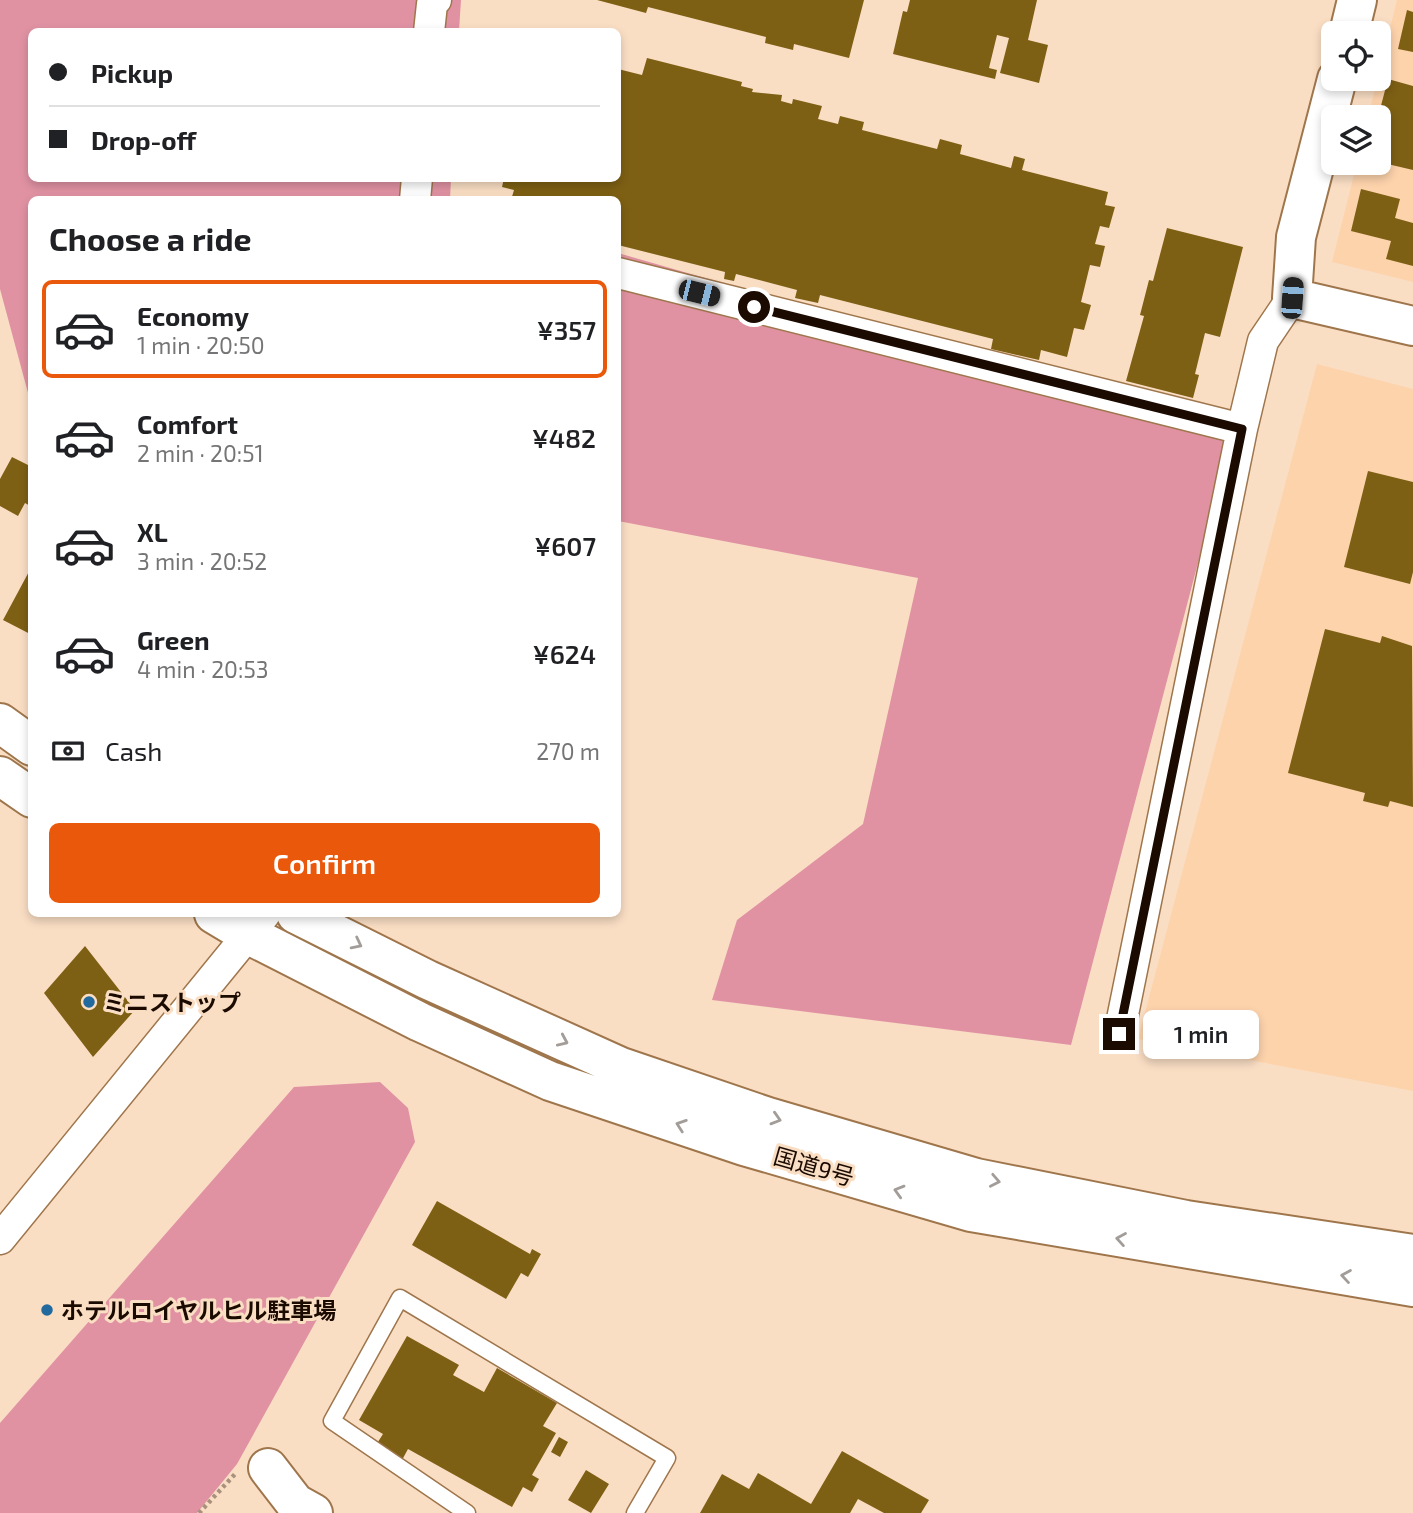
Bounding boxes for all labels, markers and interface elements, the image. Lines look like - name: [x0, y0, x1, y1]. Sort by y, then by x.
- map controls: [1321, 21, 1391, 175]
- button: locate: [1321, 21, 1391, 91]
- text: Pickup: [91, 57, 173, 88]
- button: layers: [1321, 105, 1391, 175]
- text: Drop-off: [91, 124, 196, 155]
- text: Choose a ride: [49, 219, 252, 257]
- car: [1281, 276, 1304, 320]
- car: [677, 278, 722, 308]
- route start: [738, 291, 770, 323]
- icon: car: [53, 298, 116, 361]
- text: Economy: [137, 300, 249, 331]
- text: ¥357: [537, 314, 596, 345]
- text: 1 min · 20:50: [137, 331, 265, 359]
- icon: car: [53, 406, 116, 469]
- text: Comfort: [137, 408, 238, 439]
- text: ¥482: [532, 422, 596, 453]
- text: 2 min · 20:51: [137, 439, 264, 467]
- icon: car: [53, 514, 116, 577]
- text: XL: [137, 516, 168, 547]
- text: ¥607: [534, 530, 596, 561]
- text: 3 min · 20:52: [137, 547, 267, 575]
- icon: car: [53, 622, 116, 685]
- text: Green: [137, 624, 210, 655]
- text: ¥624: [533, 638, 596, 669]
- text: 4 min · 20:53: [137, 655, 269, 683]
- icon: cash: [49, 732, 87, 770]
- text: Cash: [105, 735, 162, 766]
- text: 270 m: [536, 737, 600, 765]
- button: Confirm: [49, 823, 600, 903]
- one-way arrow: [350, 936, 362, 950]
- place label: ミニストップ: [103, 988, 241, 1016]
- marker: ミニストップ: [81, 994, 97, 1010]
- callout: 1 min: [1144, 1010, 1259, 1058]
- route end: [1103, 1018, 1135, 1050]
- text: 1 min: [1174, 1020, 1228, 1048]
- one-way arrow: [556, 1033, 568, 1047]
- one-way arrow: [770, 1111, 782, 1126]
- one-way arrow: [676, 1119, 688, 1133]
- street label: 国道9号: [771, 1141, 857, 1191]
- one-way arrow: [989, 1173, 1001, 1188]
- one-way arrow: [893, 1185, 905, 1200]
- one-way arrow: [1115, 1232, 1127, 1247]
- one-way arrow: [1340, 1269, 1351, 1284]
- place label: ホテルロイヤルヒル駐車場: [61, 1296, 336, 1324]
- marker: ホテルロイヤルヒル駐車場: [39, 1302, 55, 1318]

